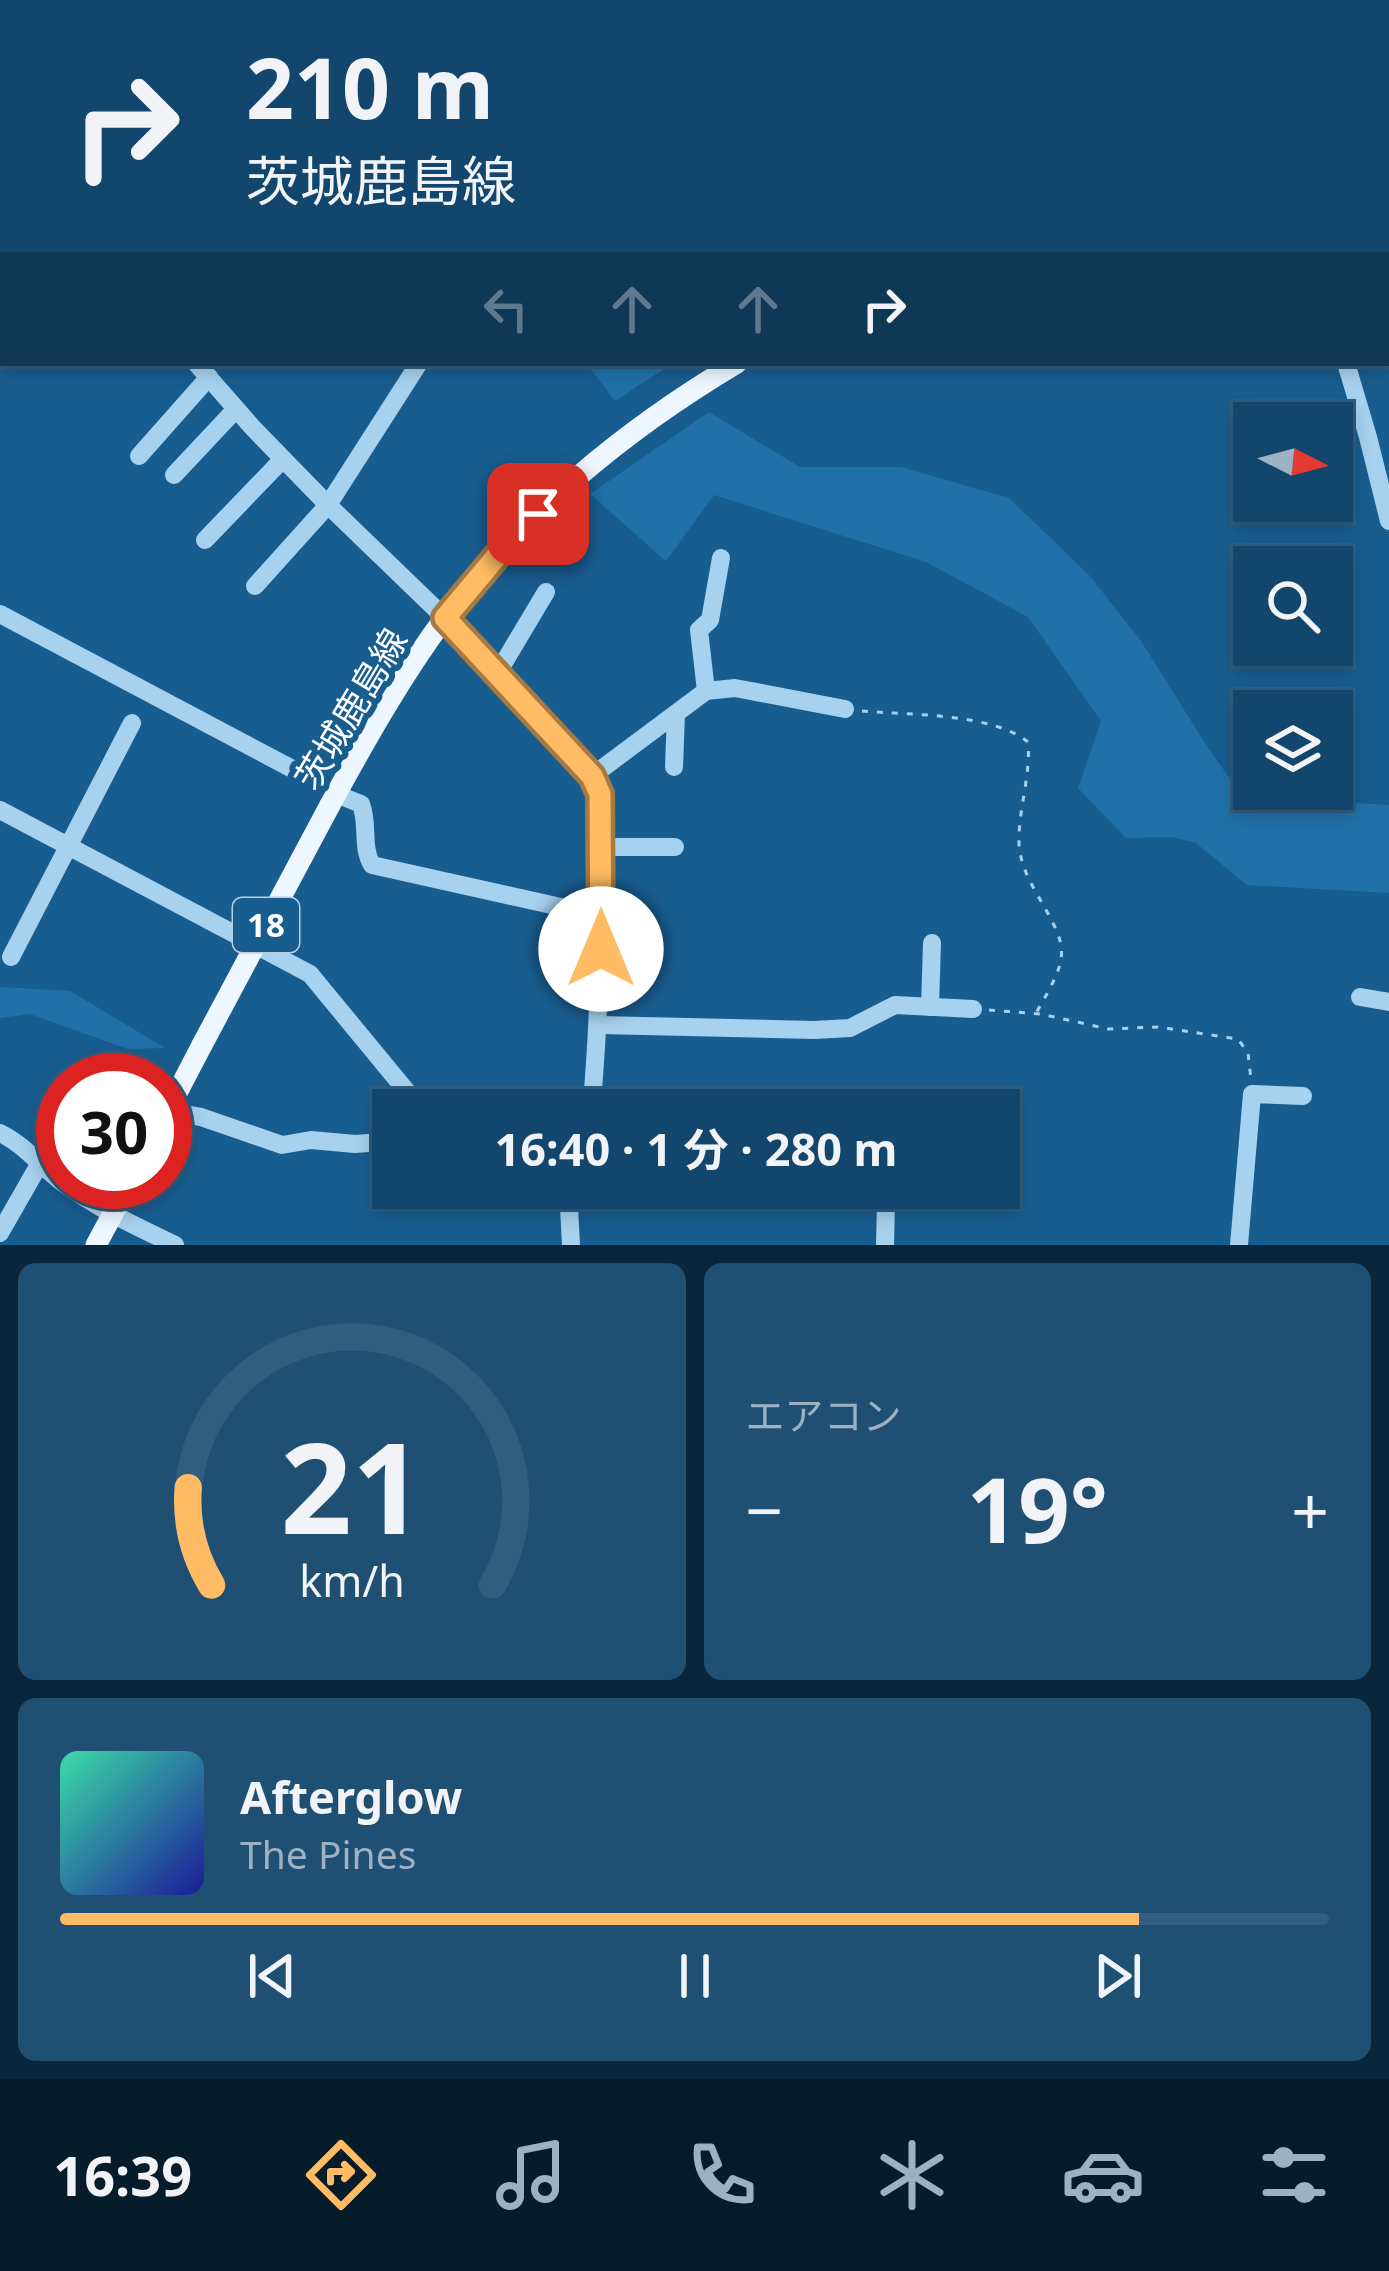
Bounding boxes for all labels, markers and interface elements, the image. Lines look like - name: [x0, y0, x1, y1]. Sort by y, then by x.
- text: 210 m: [246, 29, 494, 144]
- icon: right: [48, 48, 204, 204]
- text: 茨城鹿島線: [246, 143, 516, 217]
- icon: left: [473, 276, 539, 342]
- icon: ahead: [599, 276, 665, 342]
- icon: ahead: [725, 276, 791, 342]
- icon: right: [851, 276, 917, 342]
- north arrow: [1233, 402, 1353, 522]
- map controls: [1233, 402, 1353, 810]
- pin: [487, 463, 589, 565]
- icon: arrive: [505, 481, 571, 547]
- button: search: [1233, 546, 1353, 666]
- street label: 茨城鹿島線: [283, 619, 418, 799]
- button: layers: [1233, 690, 1353, 810]
- position arrow: [538, 886, 664, 1012]
- road number: 18: [233, 898, 299, 952]
- speed limit sign: 30: [36, 1053, 192, 1209]
- text: 16:40 · 1 分 · 280 m: [495, 1118, 897, 1179]
- text: エアコン: [746, 1388, 902, 1441]
- text: 21: [280, 1401, 423, 1571]
- text: 19°: [967, 1447, 1108, 1569]
- text: −: [746, 1464, 783, 1554]
- text: +: [1291, 1464, 1329, 1554]
- text: km/h: [299, 1550, 404, 1609]
- text: Afterglow: [240, 1766, 462, 1827]
- text: The Pines: [240, 1827, 416, 1880]
- icon: previous: [239, 1943, 305, 2009]
- icon: pause: [662, 1943, 728, 2009]
- icon: next: [1085, 1943, 1151, 2009]
- icon: directions: [299, 2133, 383, 2217]
- icon: music: [489, 2133, 573, 2217]
- icon: phone: [680, 2133, 764, 2217]
- icon: climate: [870, 2133, 954, 2217]
- icon: car: [1061, 2133, 1145, 2217]
- icon: filters: [1252, 2133, 1336, 2217]
- text: 16:39: [53, 2138, 192, 2212]

